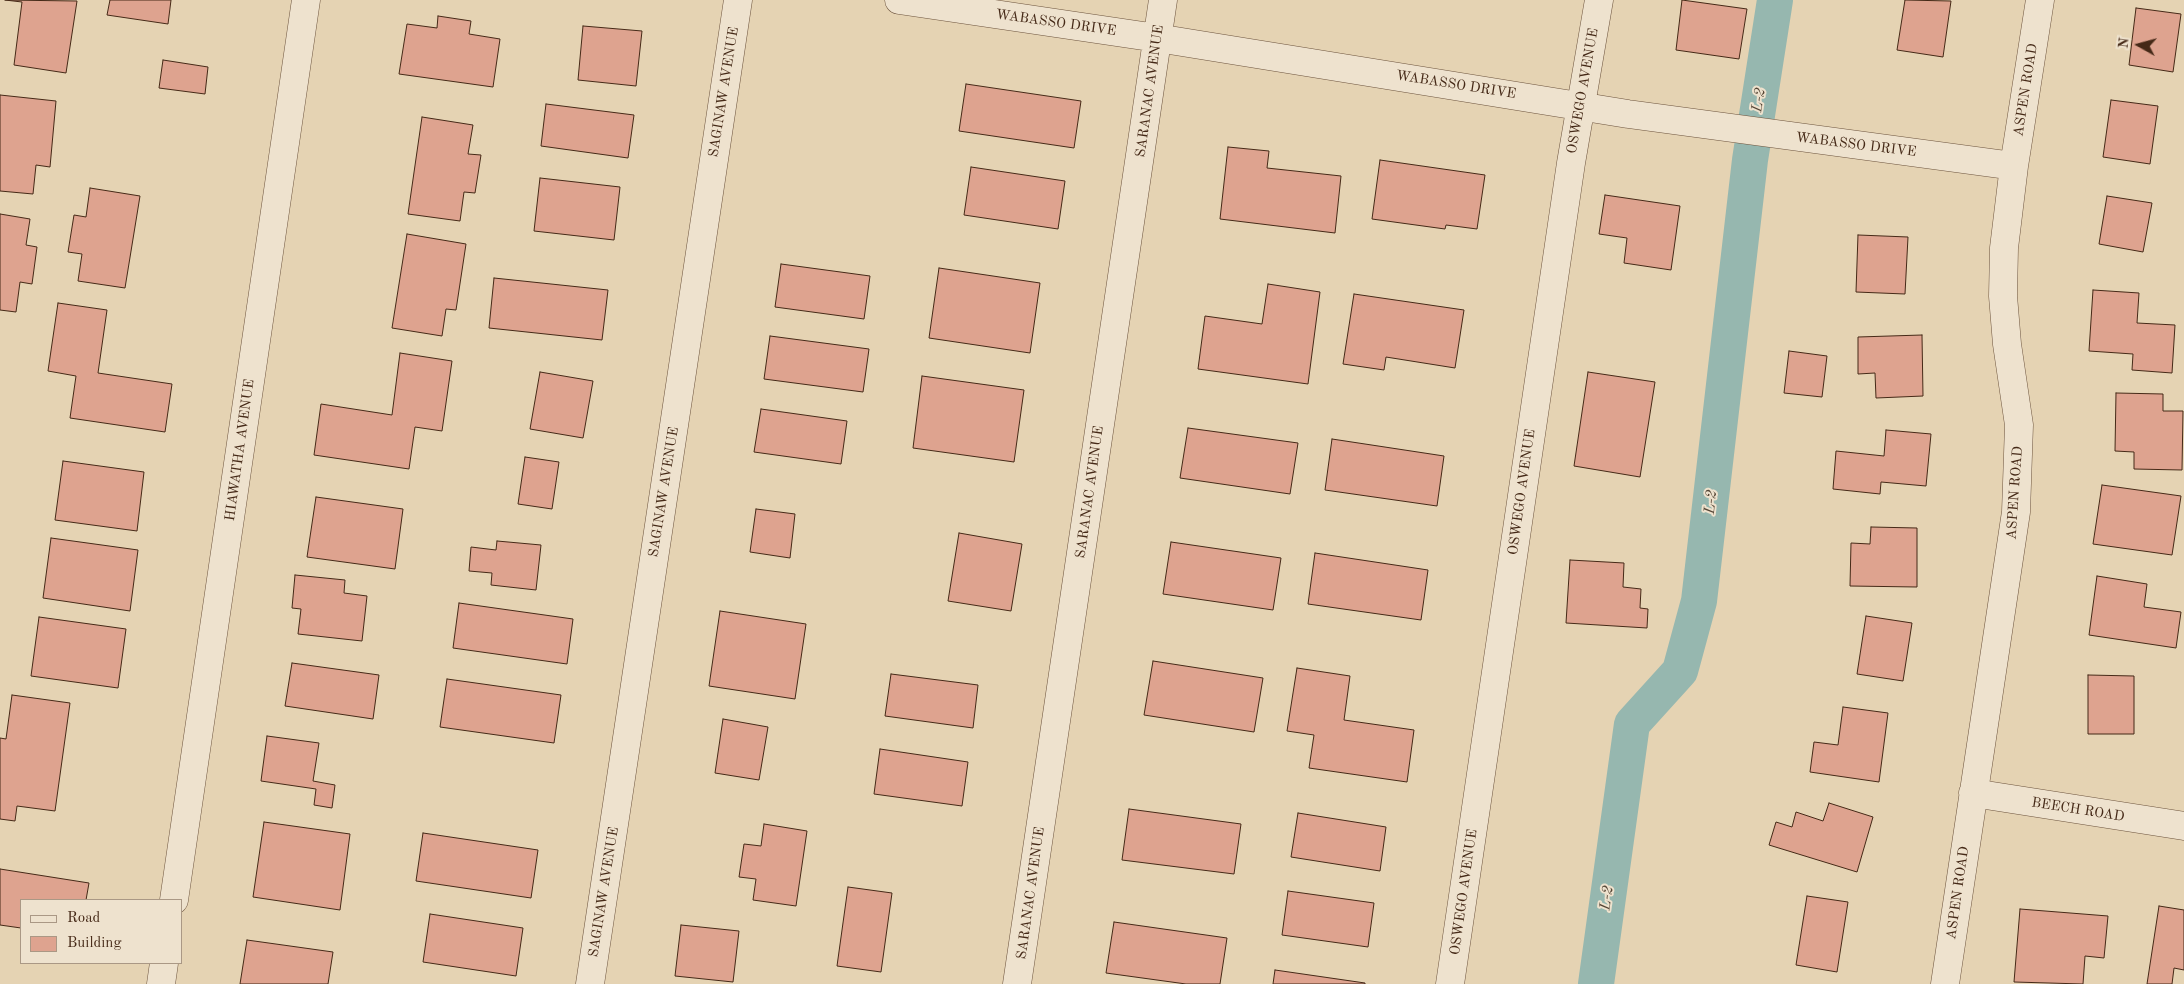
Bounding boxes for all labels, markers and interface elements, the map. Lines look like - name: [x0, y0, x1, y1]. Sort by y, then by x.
- street label: WABASSO DRIVE: [995, 6, 1117, 40]
- north arrow: [2114, 20, 2164, 70]
- street label: SARANAC AVENUE: [1132, 24, 1168, 158]
- street label: SAGINAW AVENUE: [705, 26, 743, 158]
- street label: OSWEGO AVENUE: [1564, 27, 1602, 155]
- text: N: [2117, 37, 2132, 49]
- street label: ASPEN ROAD: [2010, 42, 2042, 138]
- street label: WABASSO DRIVE: [1395, 67, 1517, 103]
- water label: L-2: [1748, 87, 1770, 113]
- street label: WABASSO DRIVE: [1795, 129, 1917, 161]
- street label: HIAWATHA AVENUE: [222, 378, 258, 522]
- street label: SARANAC AVENUE: [1072, 425, 1108, 559]
- street label: SAGINAW AVENUE: [645, 426, 683, 558]
- street label: OSWEGO AVENUE: [1505, 428, 1539, 556]
- street label: ASPEN ROAD: [2003, 446, 2027, 540]
- water label: L-2: [1701, 489, 1721, 515]
- street label: BEECH ROAD: [2030, 794, 2126, 826]
- street label: SAGINAW AVENUE: [585, 826, 623, 958]
- street label: SARANAC AVENUE: [1013, 826, 1049, 960]
- street label: OSWEGO AVENUE: [1447, 828, 1481, 956]
- street label: ASPEN ROAD: [1943, 845, 1973, 941]
- water label: L-2: [1596, 885, 1618, 911]
- legend: [20, 899, 182, 964]
- text: Road: [67, 911, 100, 926]
- text: Building: [67, 936, 122, 951]

